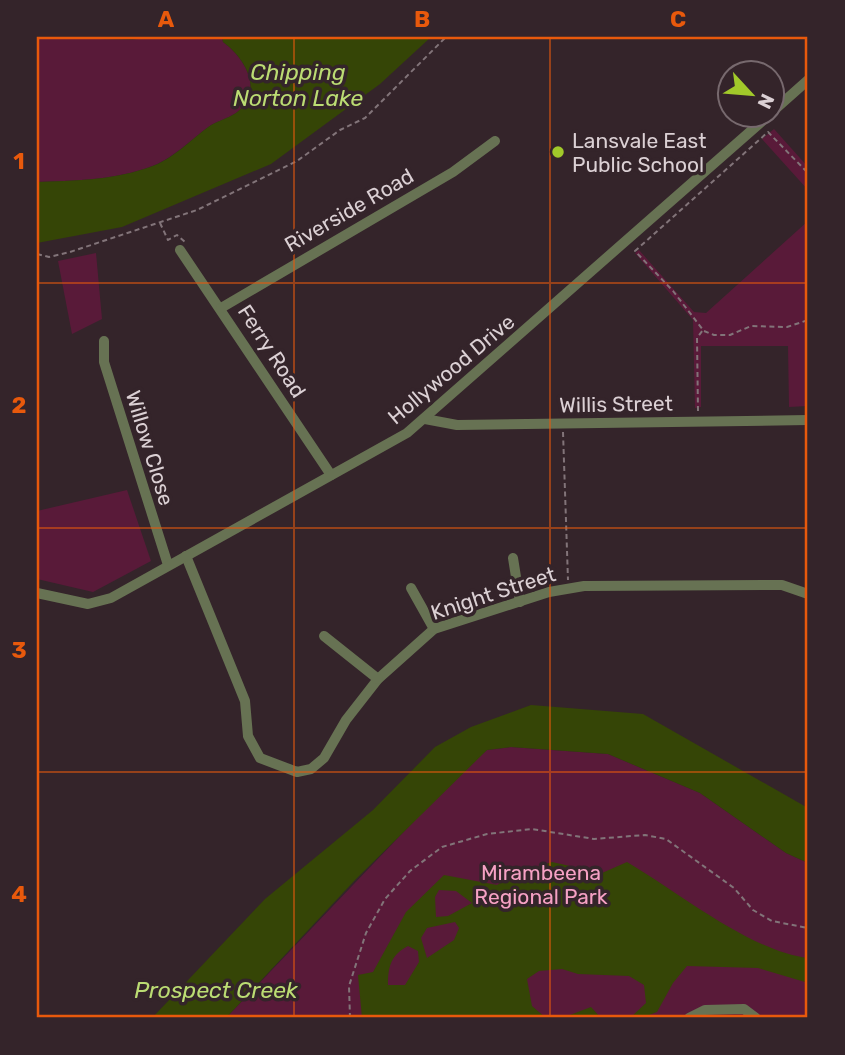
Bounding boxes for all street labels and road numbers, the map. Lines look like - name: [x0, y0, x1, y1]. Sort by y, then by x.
- street label: Riverside Road: [280, 163, 418, 257]
- street label: Ferry Road: [233, 300, 311, 402]
- street label: Hollywood Drive: [383, 309, 519, 429]
- street label: Willow Close: [121, 387, 179, 509]
- street label: Willis Street: [559, 391, 673, 417]
- street label: Knight Street: [427, 561, 559, 625]

